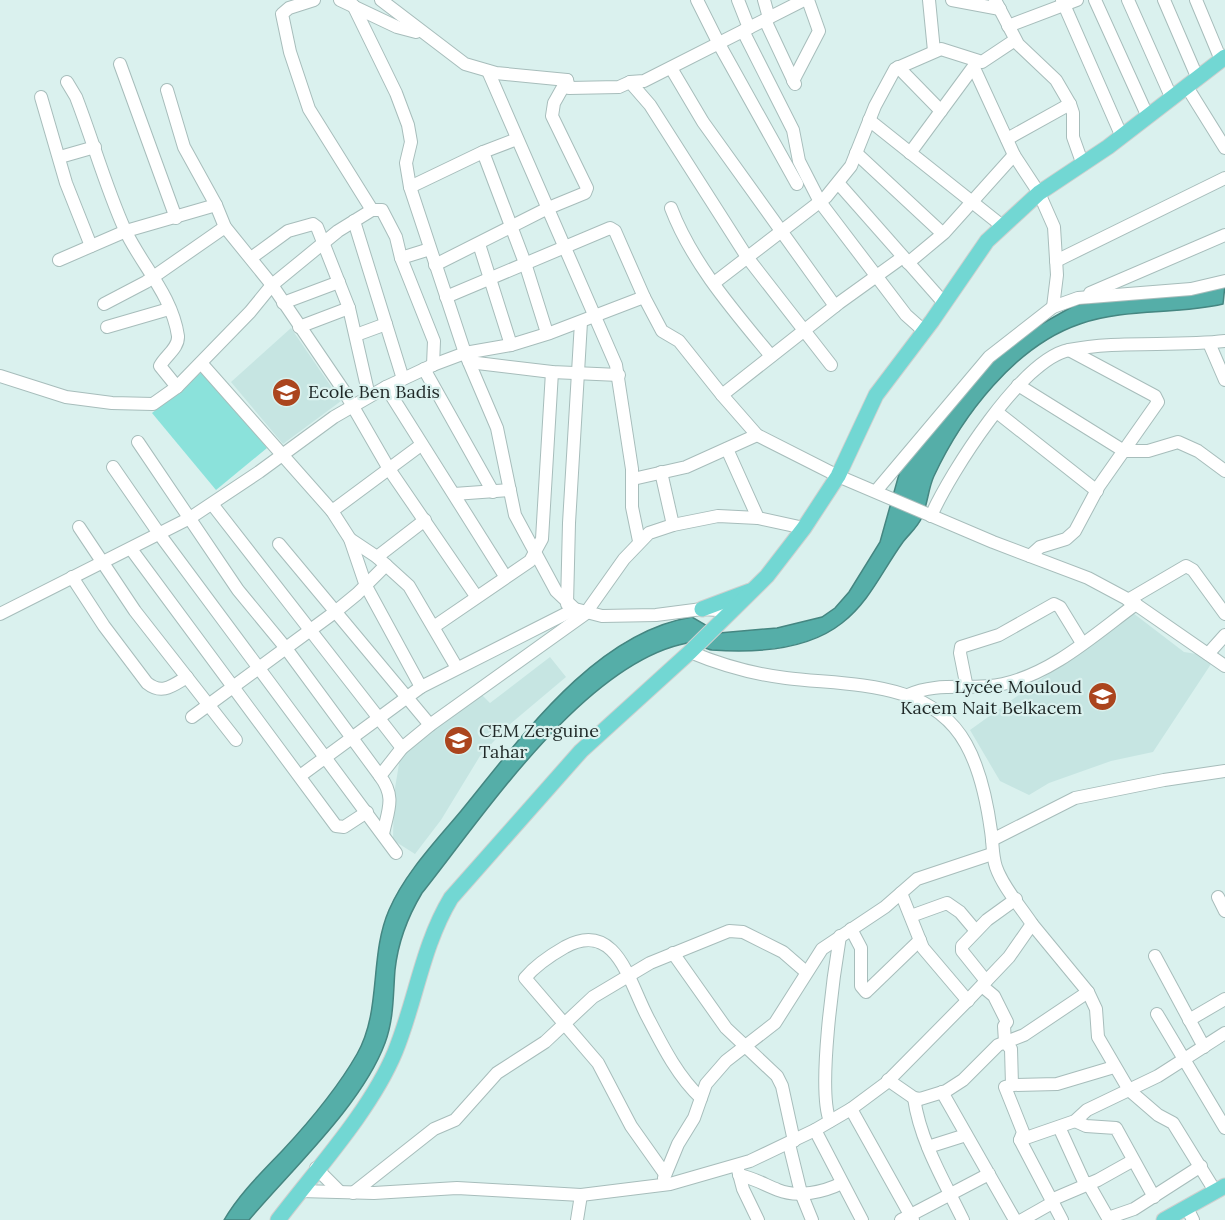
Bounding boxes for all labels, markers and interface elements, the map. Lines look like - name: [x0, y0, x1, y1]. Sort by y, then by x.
- school or university icon: Ecole Ben Badis: [271, 376, 303, 408]
- place label: Ecole Ben Badis: [308, 380, 440, 403]
- place label: Lycée Mouloud Kacem Nait Belkacem: [900, 675, 1082, 719]
- school or university icon: Lycée Mouloud Kacem Nait Belkacem: [1087, 681, 1119, 713]
- place label: CEM Zerguine Tahar: [479, 719, 599, 763]
- school or university icon: CEM Zerguine Tahar: [442, 725, 474, 757]

